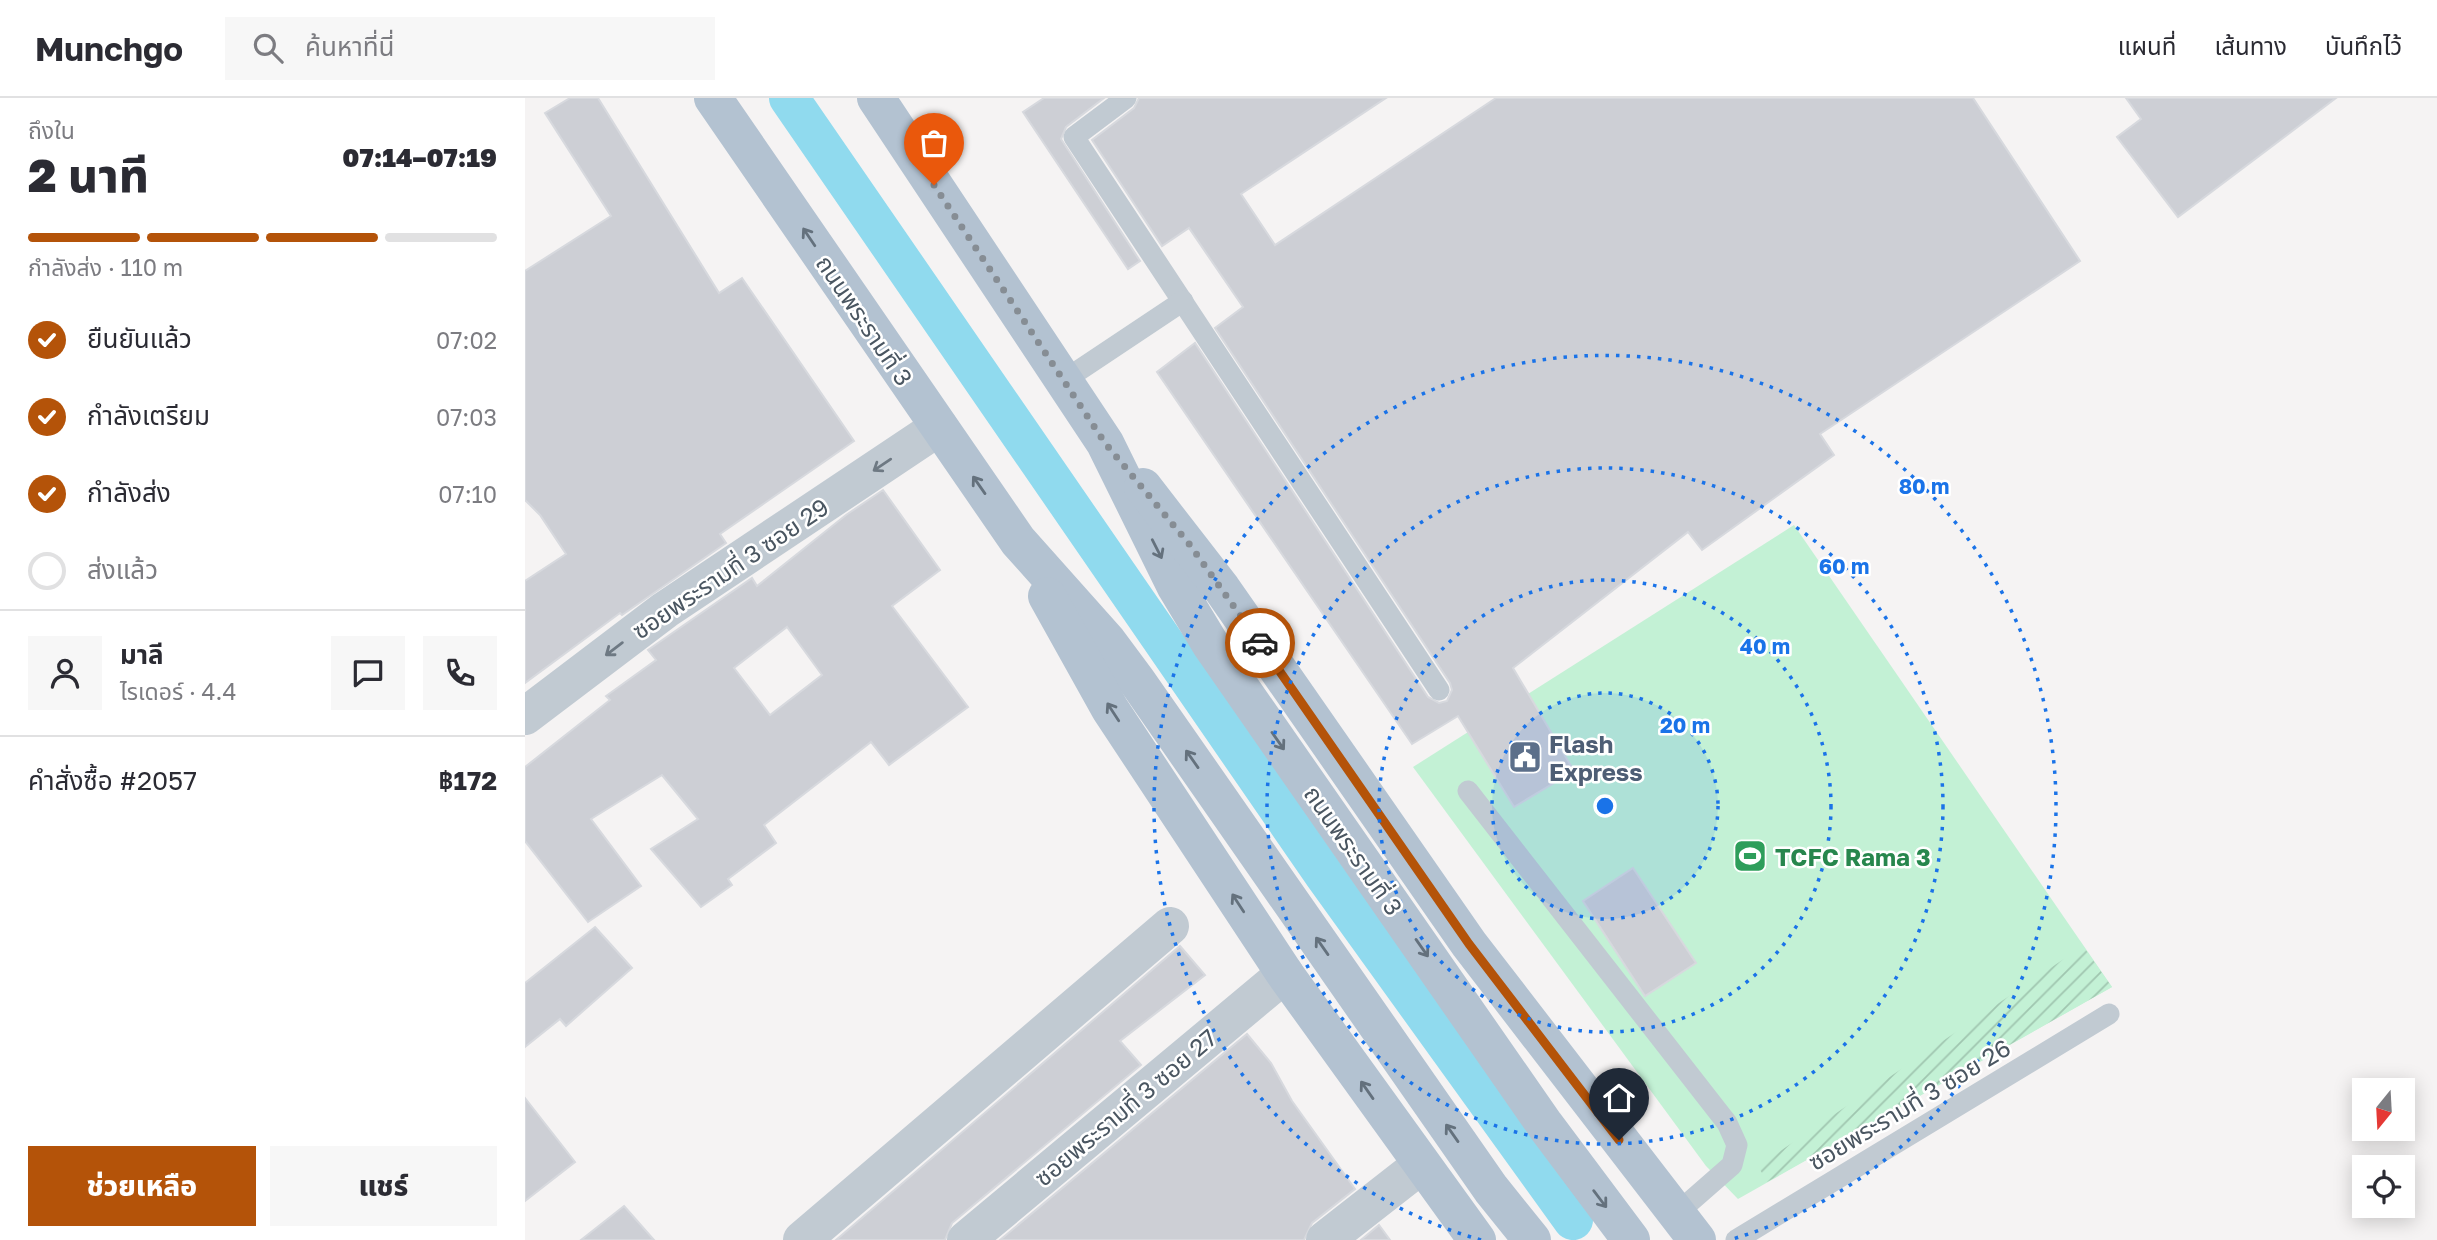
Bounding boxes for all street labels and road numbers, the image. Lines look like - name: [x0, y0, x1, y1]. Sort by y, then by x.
- street label: ถนนพระรามที่ 3: [811, 249, 920, 391]
- street label: ซอยพระรามที่ 3 ซอย 29: [626, 491, 834, 644]
- street label: ถนนพระรามที่ 3: [1299, 779, 1410, 920]
- street label: ซอยพระรามที่ 3 ซอย 27: [1027, 1022, 1222, 1192]
- street label: ซอยพระรามที่ 3 ซอย 26: [1802, 1031, 2015, 1176]

